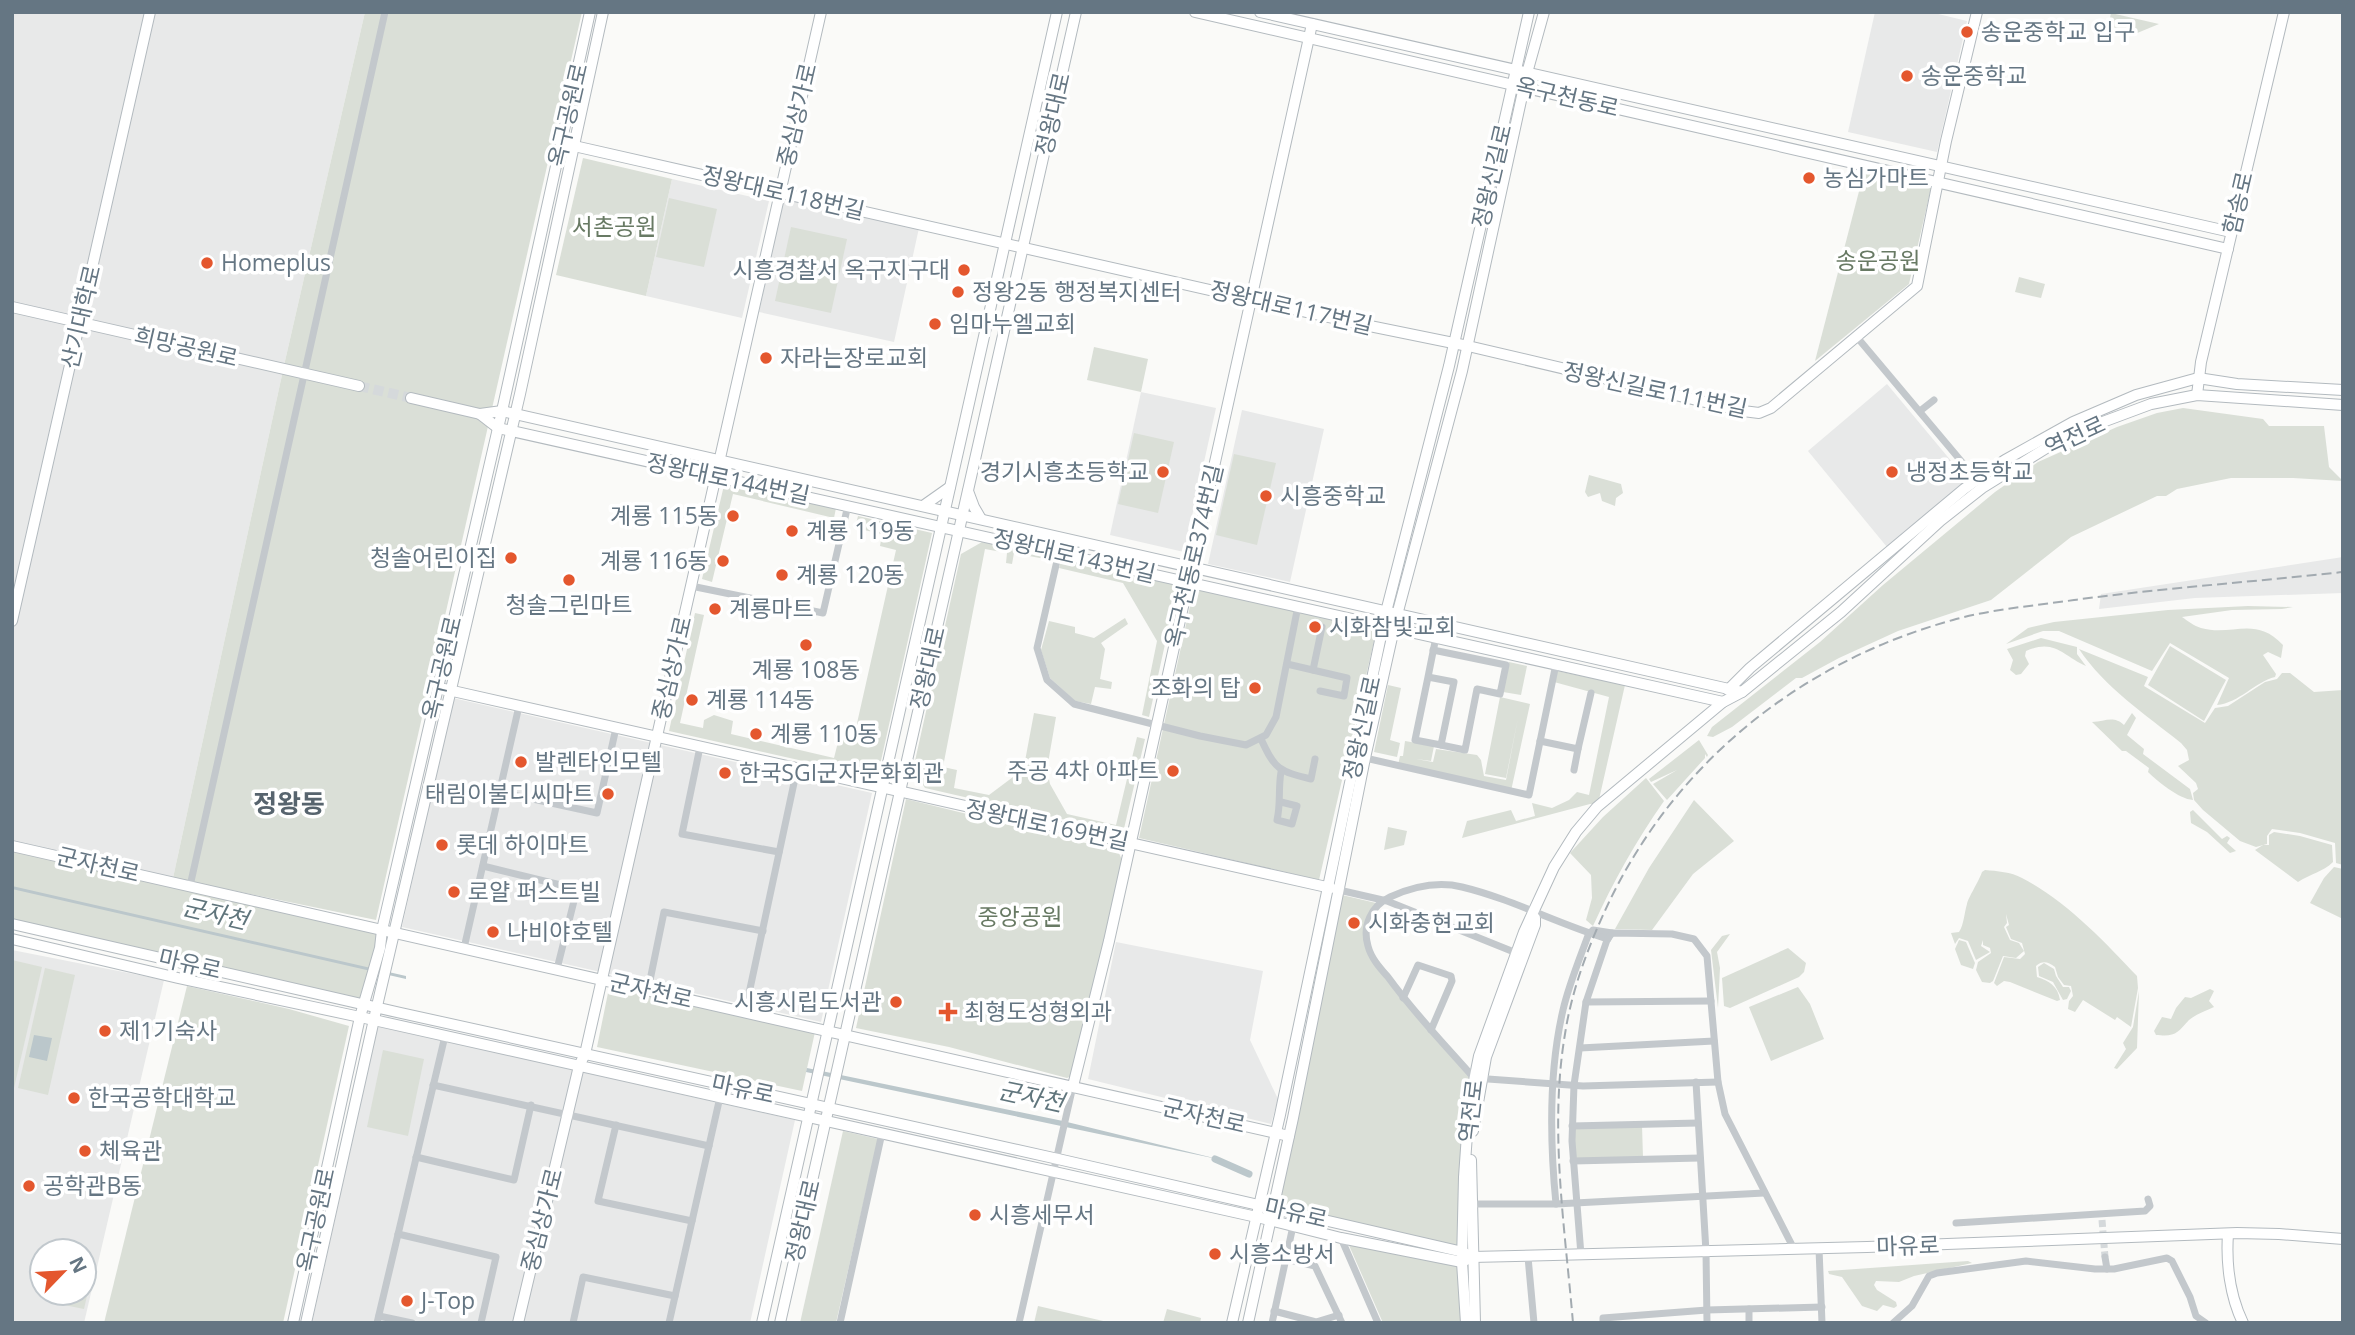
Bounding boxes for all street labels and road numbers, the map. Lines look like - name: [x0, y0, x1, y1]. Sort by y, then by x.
- street label: 옥구공원로: [540, 60, 595, 170]
- street label: 중심상가로: [769, 60, 824, 170]
- street label: 정왕대로: [1027, 69, 1077, 159]
- street label: 옥구천동로: [1512, 69, 1622, 124]
- street label: 정왕신길로: [1464, 121, 1519, 231]
- street label: 정왕대로118번길: [699, 158, 868, 226]
- street label: 함송로: [2214, 168, 2260, 237]
- street label: 산기대학로: [53, 262, 108, 372]
- street label: 정왕대로117번길: [1207, 273, 1376, 341]
- street label: 희망공원로: [131, 319, 241, 374]
- street label: 정왕신길로111번길: [1560, 354, 1750, 424]
- street label: 역전로: [2039, 407, 2110, 463]
- street label: 정왕대로144번길: [643, 445, 813, 511]
- street label: 옥구천동로374번길: [1156, 461, 1230, 651]
- street label: 정왕대로143번길: [990, 521, 1159, 589]
- street label: 옥구공원로: [414, 613, 469, 723]
- street label: 중심상가로: [644, 613, 699, 723]
- street label: 정왕대로: [902, 623, 952, 713]
- street label: 정왕신길로: [1334, 673, 1388, 783]
- street label: 정왕대로169번길: [962, 791, 1132, 857]
- street label: 군자천로: [53, 839, 143, 889]
- street label: 마유로: [156, 940, 225, 986]
- street label: 군자천로: [606, 965, 696, 1015]
- street label: 마유로: [709, 1066, 778, 1110]
- street label: 역전로: [1450, 1077, 1490, 1144]
- street label: 군자천로: [1159, 1090, 1249, 1140]
- street label: 옥구공원로: [288, 1165, 342, 1275]
- street label: 중심상가로: [513, 1165, 569, 1275]
- street label: 정왕대로: [777, 1176, 827, 1266]
- street label: 마유로: [1262, 1189, 1331, 1235]
- street label: 마유로: [1876, 1228, 1940, 1262]

